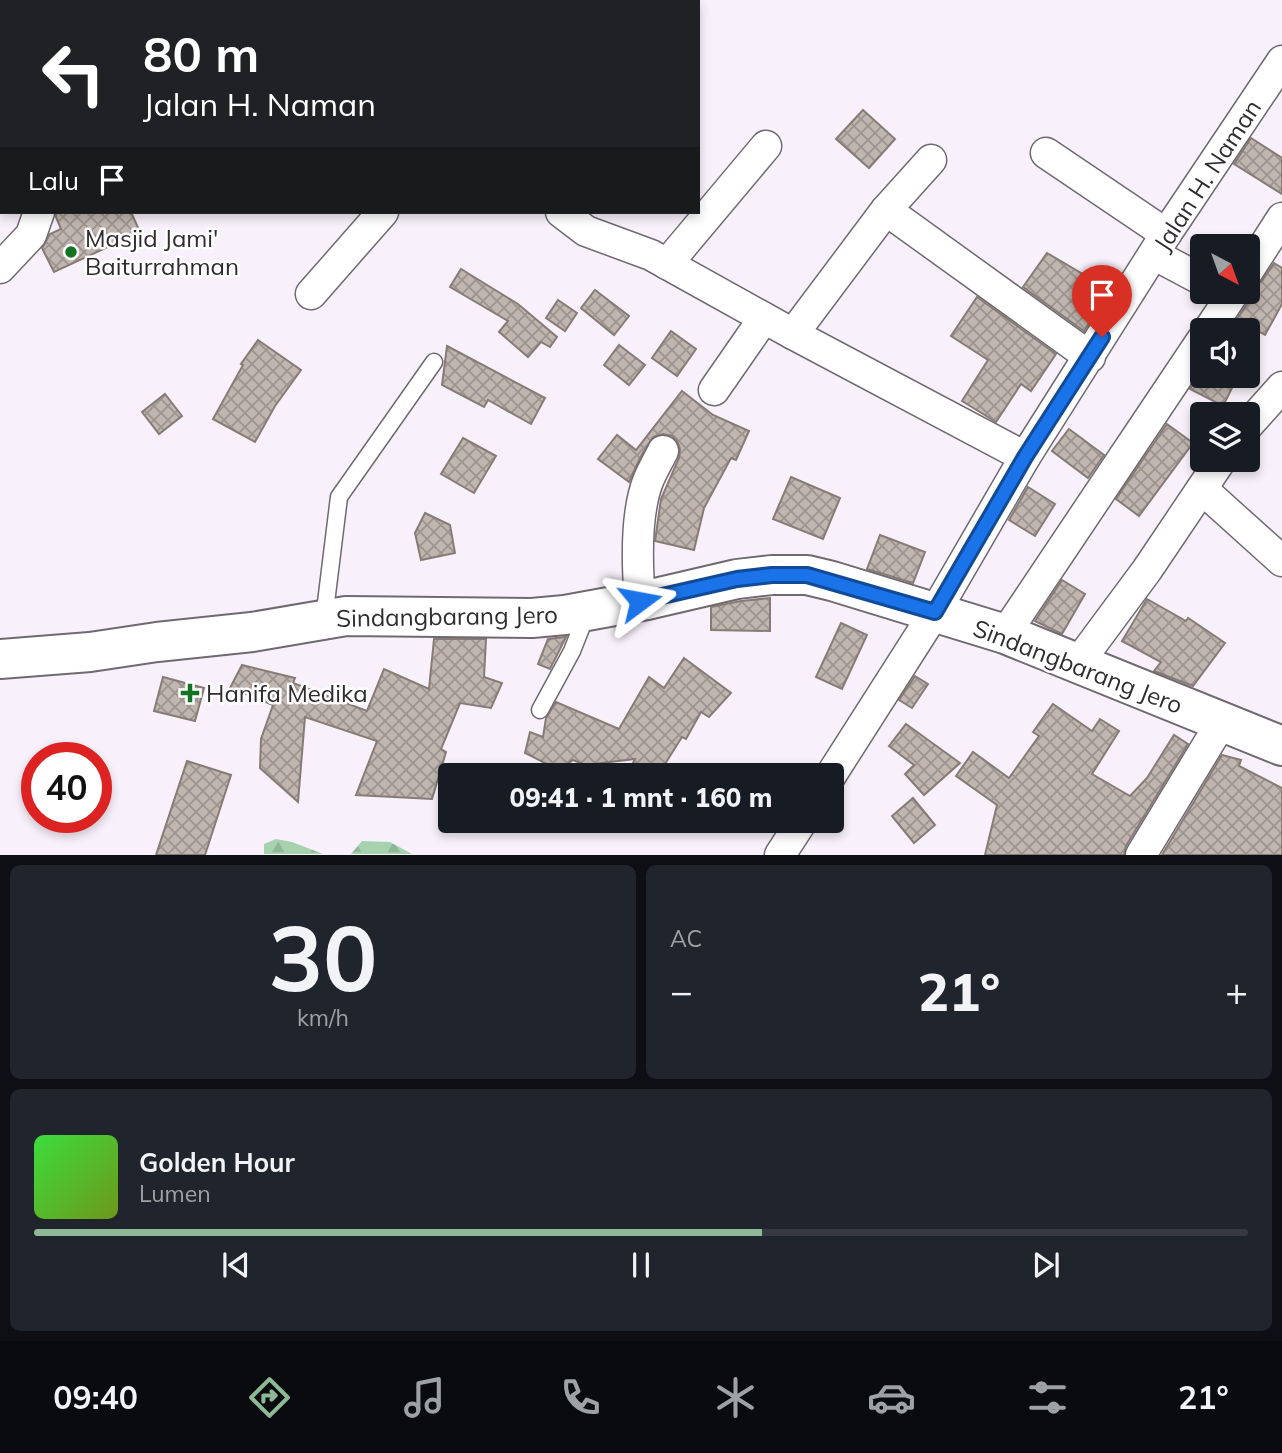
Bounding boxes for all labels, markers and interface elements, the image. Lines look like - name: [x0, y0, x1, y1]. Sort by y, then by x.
- text: 80 m: [143, 23, 259, 84]
- icon: left: [28, 28, 119, 119]
- text: Jalan H. Naman: [143, 84, 376, 124]
- street label: Jalan H. Naman: [1147, 94, 1267, 256]
- icon: arrive: [93, 161, 131, 199]
- text: Lalu: [28, 164, 79, 197]
- place label: Masjid Jami' Baiturrahman: [85, 223, 239, 281]
- north arrow: [1190, 234, 1260, 304]
- map controls: [1190, 234, 1260, 472]
- marker: Masjid Jami' Baiturrahman: [63, 244, 79, 260]
- pin: [1072, 265, 1132, 337]
- icon: arrive: [1083, 276, 1121, 314]
- button: sound: [1190, 318, 1260, 388]
- button: layers: [1190, 402, 1260, 472]
- position arrow: [603, 564, 677, 638]
- street label: Sindangbarang Jero: [336, 599, 558, 633]
- street label: Sindangbarang Jero: [969, 612, 1187, 720]
- place label: Hanifa Medika: [206, 678, 368, 708]
- marker: Hanifa Medika: [180, 683, 200, 703]
- speed limit sign: 40: [21, 742, 112, 833]
- text: 09:41 · 1 mnt · 160 m: [510, 781, 772, 814]
- text: 30: [268, 900, 378, 1014]
- text: AC: [670, 924, 702, 953]
- text: 21°: [918, 959, 1000, 1024]
- text: −: [670, 967, 693, 1015]
- text: +: [1225, 967, 1248, 1015]
- text: km/h: [297, 1003, 349, 1032]
- text: Golden Hour: [139, 1146, 295, 1179]
- text: Lumen: [139, 1179, 211, 1208]
- icon: previous: [217, 1246, 255, 1284]
- icon: pause: [622, 1246, 660, 1284]
- icon: next: [1027, 1246, 1065, 1284]
- icon: directions: [245, 1373, 294, 1422]
- icon: music: [400, 1373, 449, 1422]
- icon: phone: [556, 1373, 605, 1422]
- icon: climate: [711, 1373, 760, 1422]
- icon: car: [867, 1373, 916, 1422]
- icon: filters: [1023, 1373, 1072, 1422]
- text: 09:40: [53, 1377, 138, 1417]
- text: 21°: [1178, 1377, 1229, 1417]

